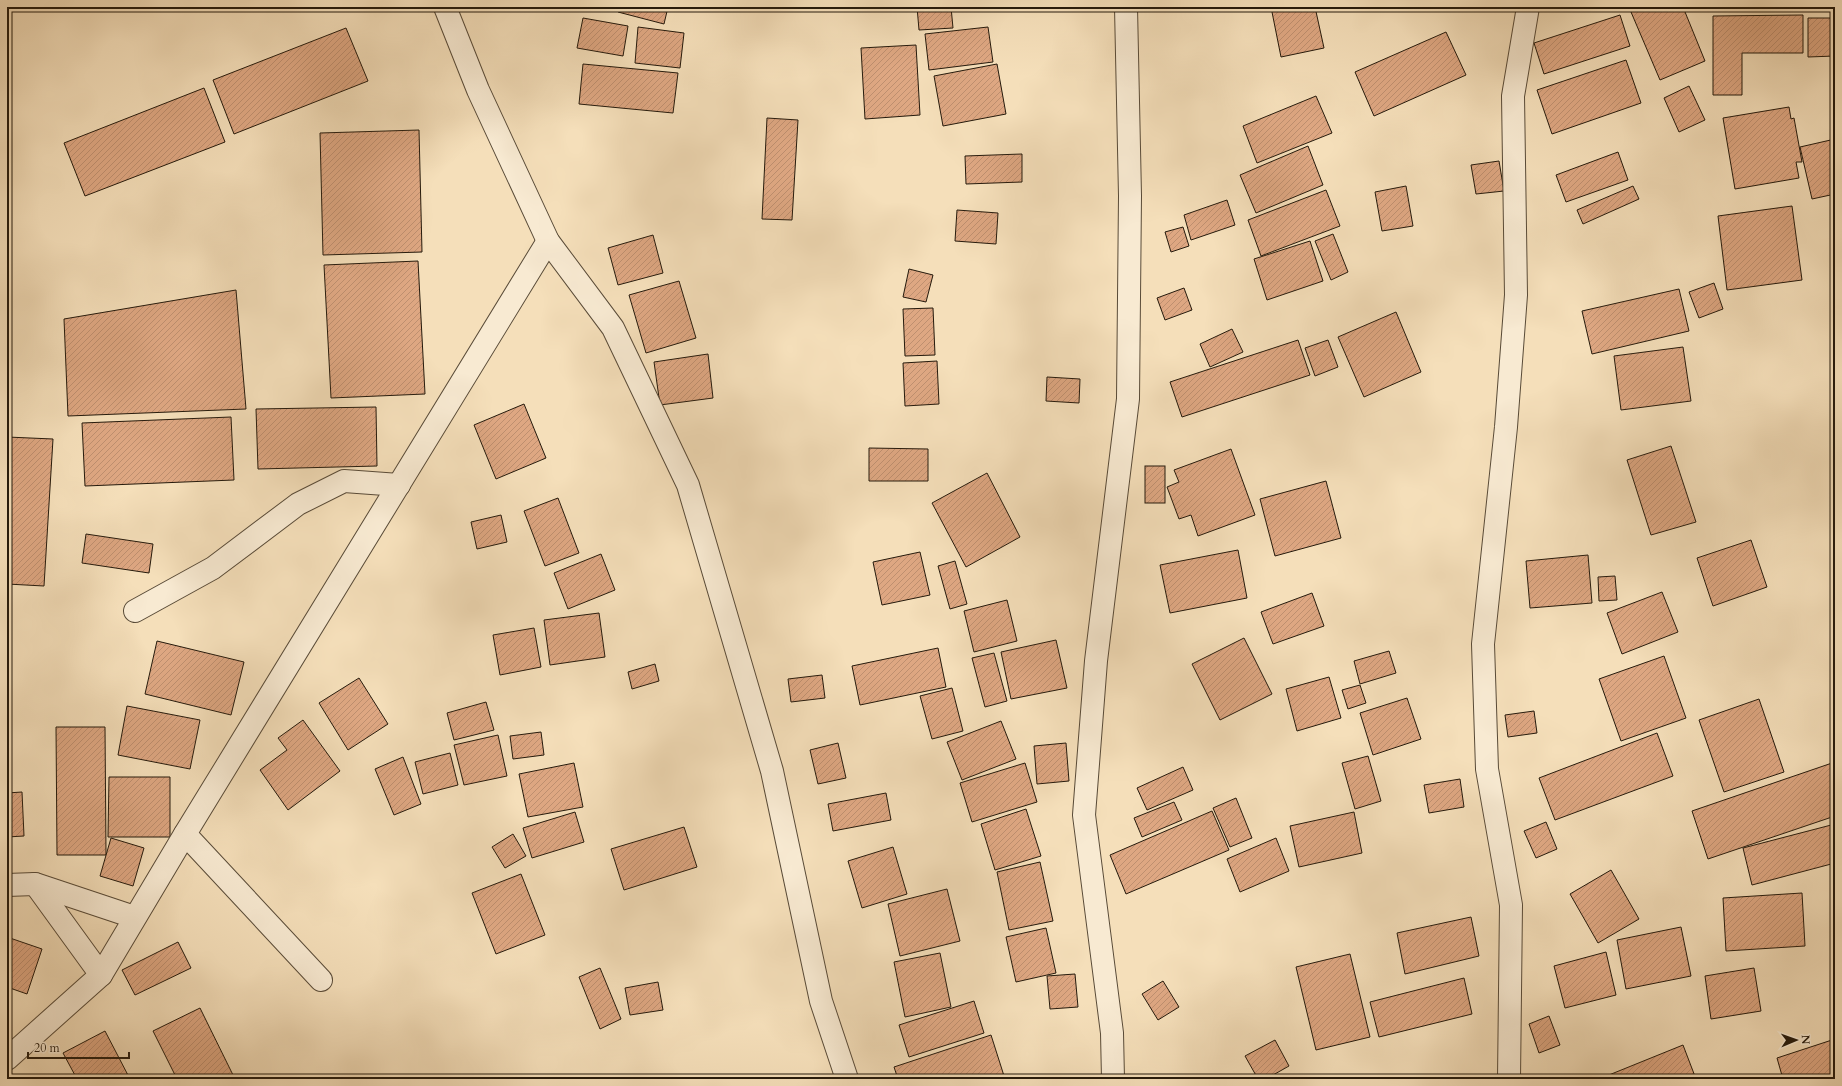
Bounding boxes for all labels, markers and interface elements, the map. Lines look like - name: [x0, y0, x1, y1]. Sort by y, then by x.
- north arrow: [1776, 1020, 1816, 1060]
- scale bar: [28, 1034, 129, 1060]
- text: N: [1798, 1035, 1813, 1045]
- text: 20 m: [34, 1040, 61, 1056]

